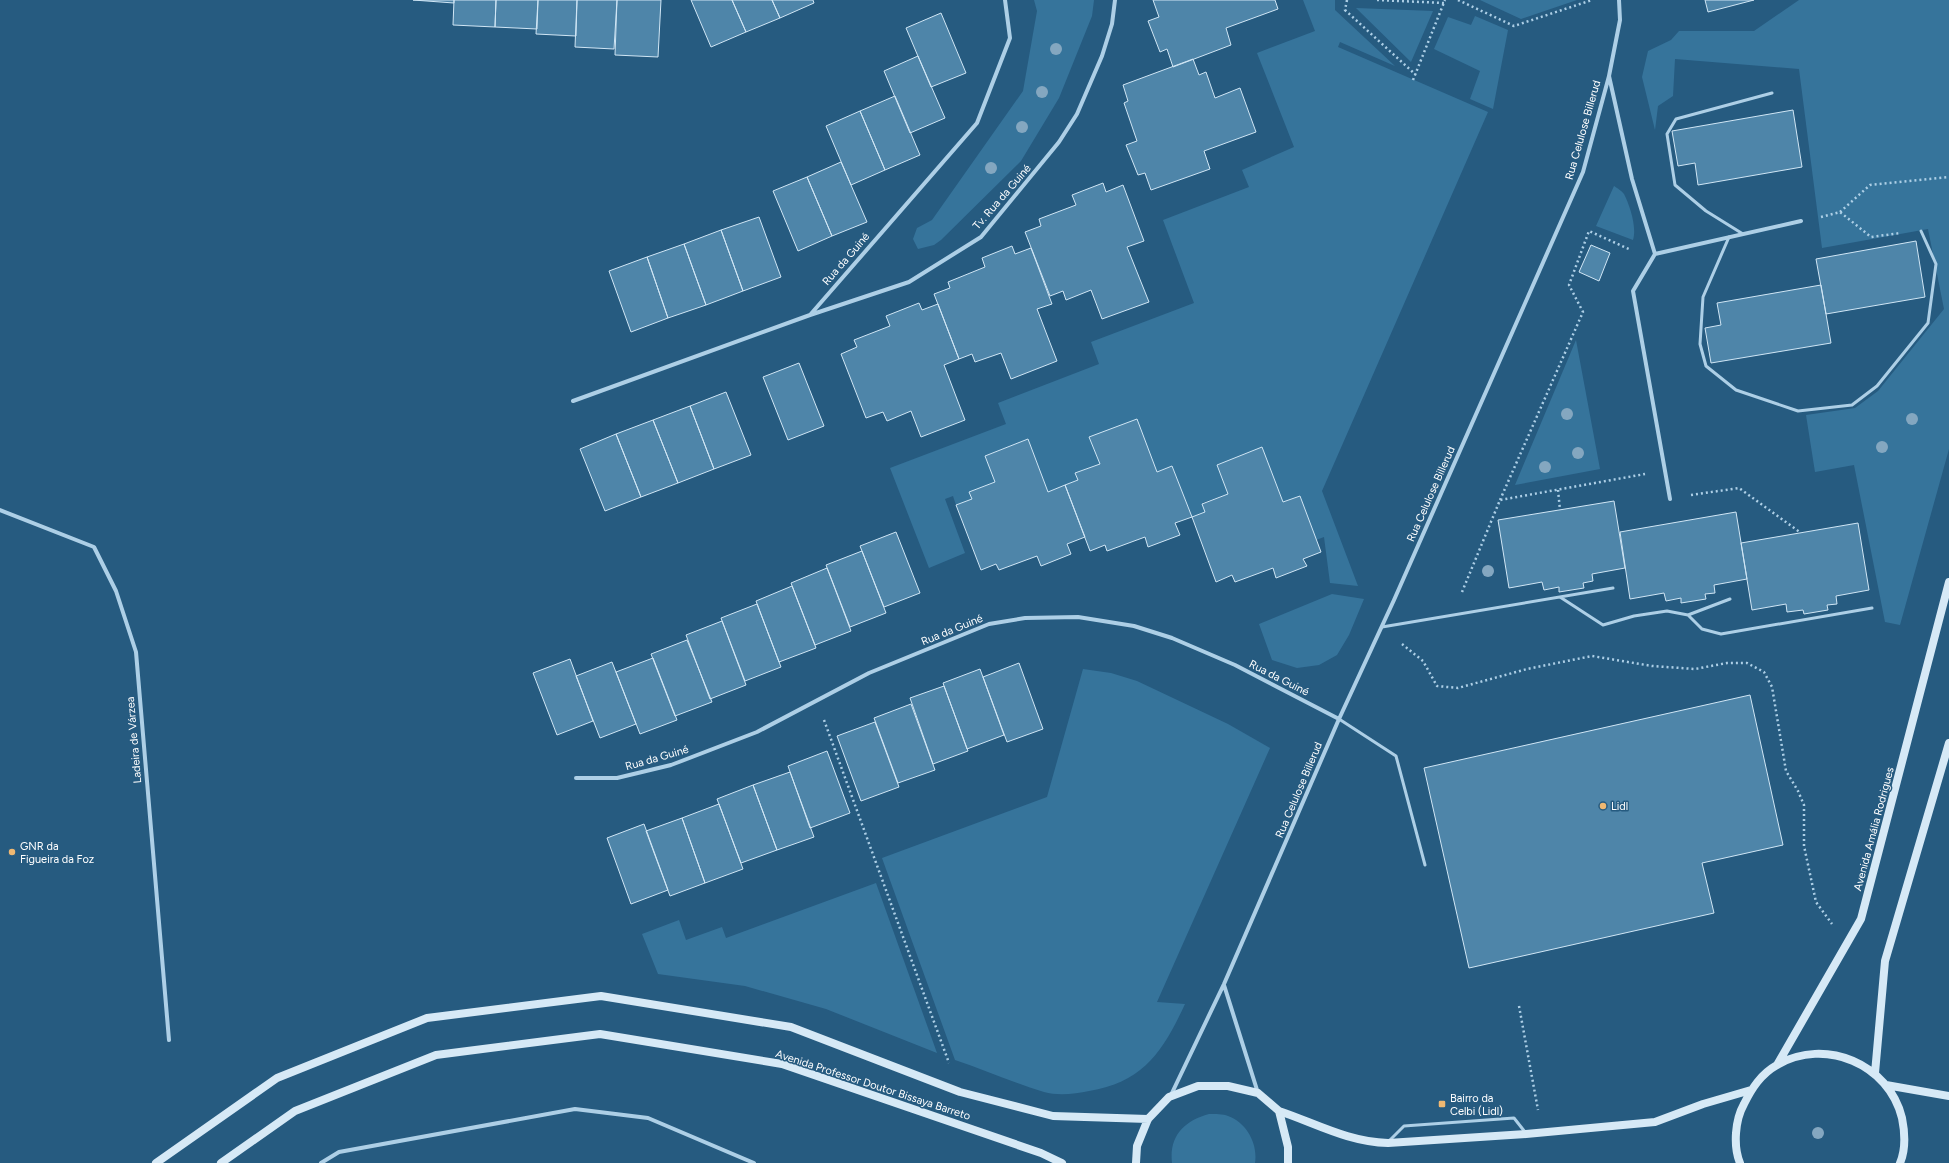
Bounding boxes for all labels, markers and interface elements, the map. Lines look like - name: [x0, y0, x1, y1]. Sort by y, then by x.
- street label: Rua Celulose Billerud: [1563, 79, 1603, 181]
- street label: Tv. Rua da Guiné: [970, 162, 1034, 232]
- street label: Rua da Guiné: [820, 230, 872, 288]
- street label: Rua Celulose Billerud: [1404, 444, 1458, 544]
- street label: Rua da Guiné: [919, 612, 985, 648]
- street label: Rua da Guiné: [1247, 657, 1311, 699]
- street label: Ladeira de Várzea: [124, 696, 144, 784]
- street label: Rua Celulose Billerud: [1273, 740, 1325, 840]
- street label: Rua da Guiné: [624, 743, 690, 773]
- street label: Avenida Amália Rodrigues: [1851, 766, 1897, 892]
- place label: Lidl: [1611, 800, 1628, 813]
- marker: Lidl: [1598, 801, 1608, 811]
- place label: GNR da Figueira da Foz: [20, 840, 94, 866]
- marker: GNR da Figueira da Foz: [7, 847, 17, 857]
- street label: Avenida Professor Doutor Bissaya Barreto: [774, 1047, 972, 1123]
- place label: Bairro da Celbi (Lidl): [1450, 1092, 1503, 1118]
- marker: Bairro da Celbi (Lidl): [1437, 1099, 1447, 1109]

